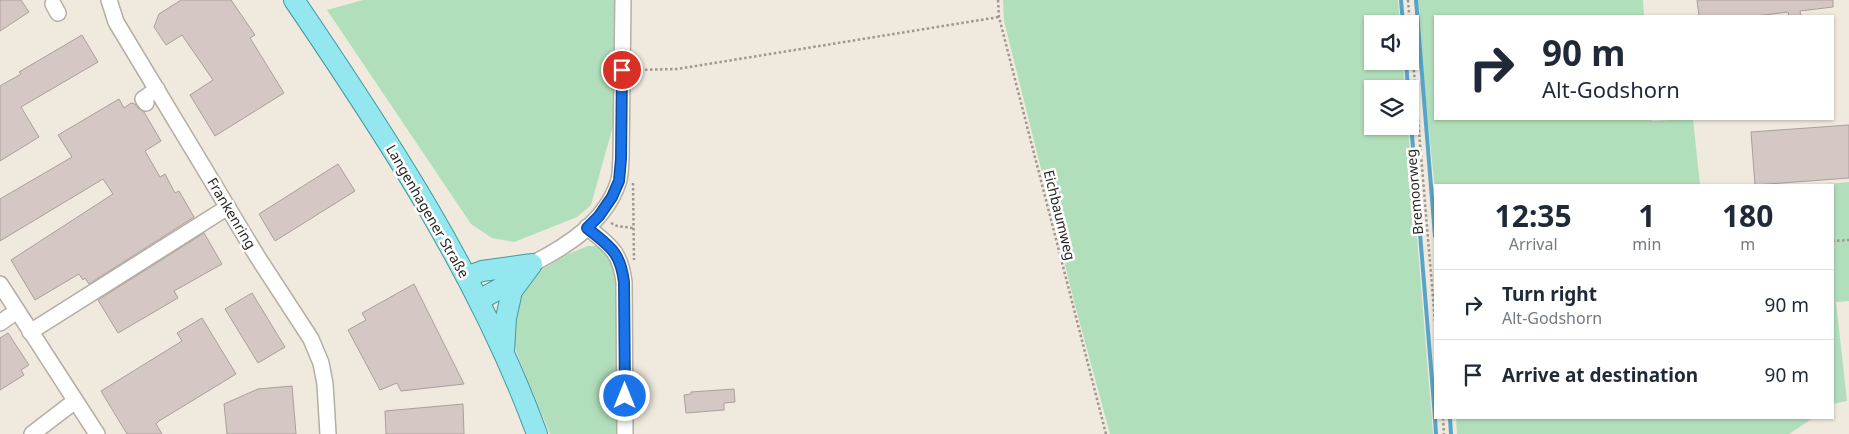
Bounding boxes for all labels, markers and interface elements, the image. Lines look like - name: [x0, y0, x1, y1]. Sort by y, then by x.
- map controls: [1364, 15, 1419, 135]
- button: sound: [1364, 15, 1419, 70]
- text: 90 m: [1542, 29, 1625, 76]
- icon: right: [1459, 35, 1524, 100]
- pin: [601, 49, 643, 91]
- icon: arrive: [608, 56, 636, 84]
- text: Alt-Godshorn: [1542, 74, 1680, 104]
- button: layers: [1364, 80, 1419, 135]
- street label: Langenhagener Straße: [382, 141, 474, 281]
- street label: Bremoorweg: [1401, 148, 1427, 236]
- street label: Eichbaumweg: [1040, 168, 1080, 262]
- street label: Frankenring: [203, 174, 261, 252]
- text: 12:35: [1495, 195, 1572, 236]
- text: 1: [1638, 195, 1655, 236]
- text: 180: [1722, 195, 1773, 236]
- text: Arrival: [1509, 233, 1558, 255]
- text: min: [1632, 233, 1661, 255]
- text: m: [1740, 233, 1755, 255]
- text: Turn right: [1502, 281, 1597, 307]
- icon: right: [1459, 291, 1487, 319]
- text: 90 m: [1765, 292, 1809, 318]
- text: Alt-Godshorn: [1502, 307, 1602, 329]
- icon: arrive: [1459, 361, 1487, 389]
- text: Arrive at destination: [1502, 362, 1698, 388]
- text: 90 m: [1765, 362, 1809, 388]
- position arrow: [598, 369, 650, 421]

